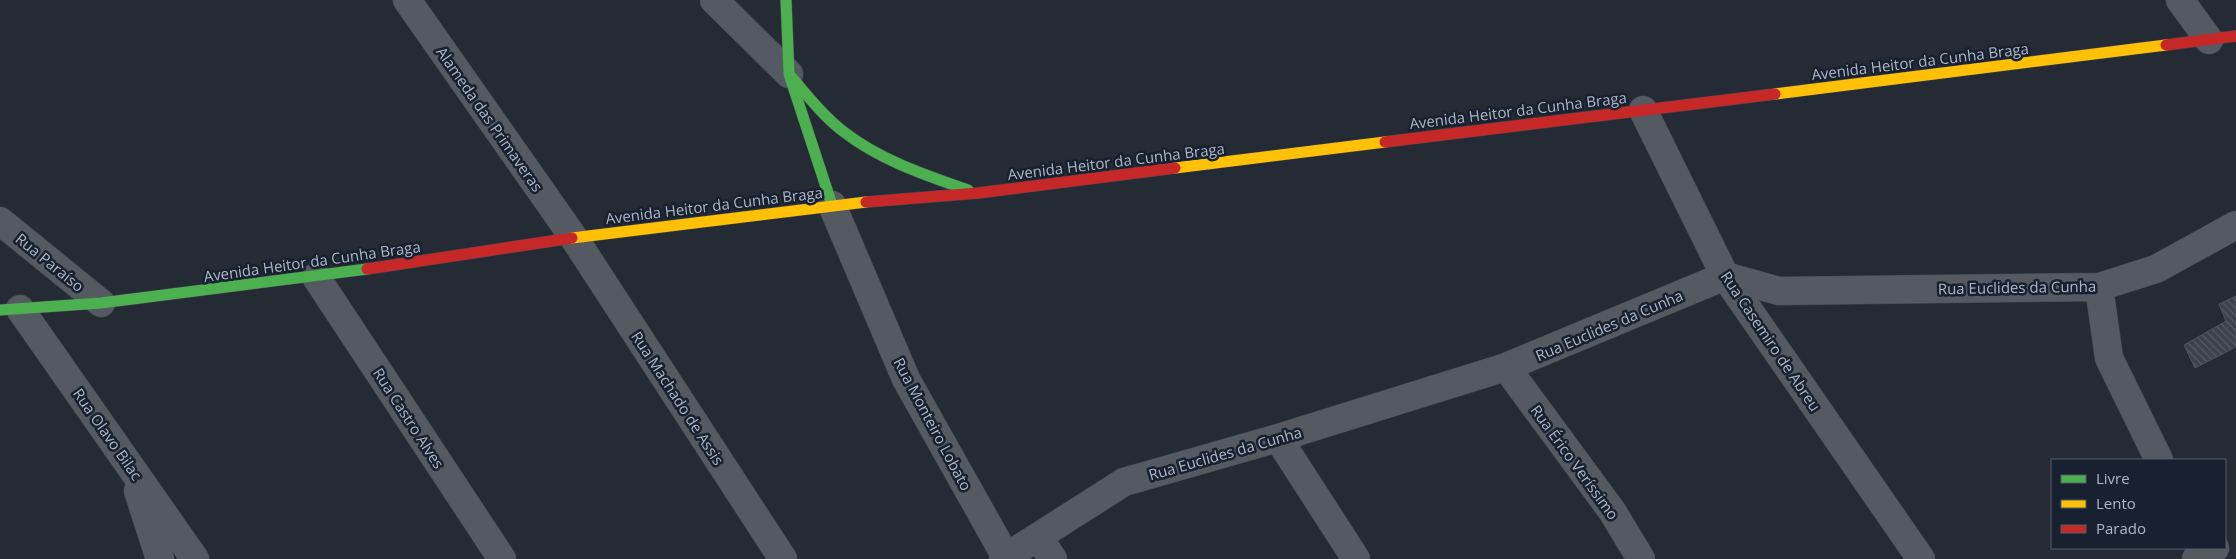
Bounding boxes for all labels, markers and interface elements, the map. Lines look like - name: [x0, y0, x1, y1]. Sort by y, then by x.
- street label: Avenida Heitor da Cunha Braga: [1810, 38, 2030, 84]
- street label: Alameda das Primaveras: [432, 43, 548, 195]
- street label: Avenida Heitor da Cunha Braga: [1408, 87, 1628, 133]
- street label: Avenida Heitor da Cunha Braga: [1006, 138, 1226, 184]
- street label: Avenida Heitor da Cunha Braga: [604, 182, 824, 228]
- street label: Rua Paraíso: [12, 228, 88, 296]
- street label: Avenida Heitor da Cunha Braga: [202, 236, 422, 286]
- street label: Rua Casemiro de Abreu: [1717, 267, 1825, 415]
- street label: Rua Euclides da Cunha: [1938, 276, 2096, 298]
- street label: Rua Euclides da Cunha: [1532, 285, 1686, 365]
- street label: Rua Machado de Assis: [627, 327, 729, 469]
- street label: Rua Monteiro Lobato: [889, 354, 977, 494]
- street label: Rua Castro Alves: [369, 364, 449, 472]
- street label: Rua Olavo Bilac: [69, 384, 147, 484]
- street label: Rua Érico Veríssimo: [1527, 401, 1623, 523]
- street label: Rua Euclides da Cunha: [1146, 422, 1304, 484]
- legend: [2051, 459, 2226, 549]
- text: Livre: [2096, 468, 2130, 488]
- text: Lento: [2096, 493, 2136, 513]
- text: Parado: [2096, 518, 2146, 538]

